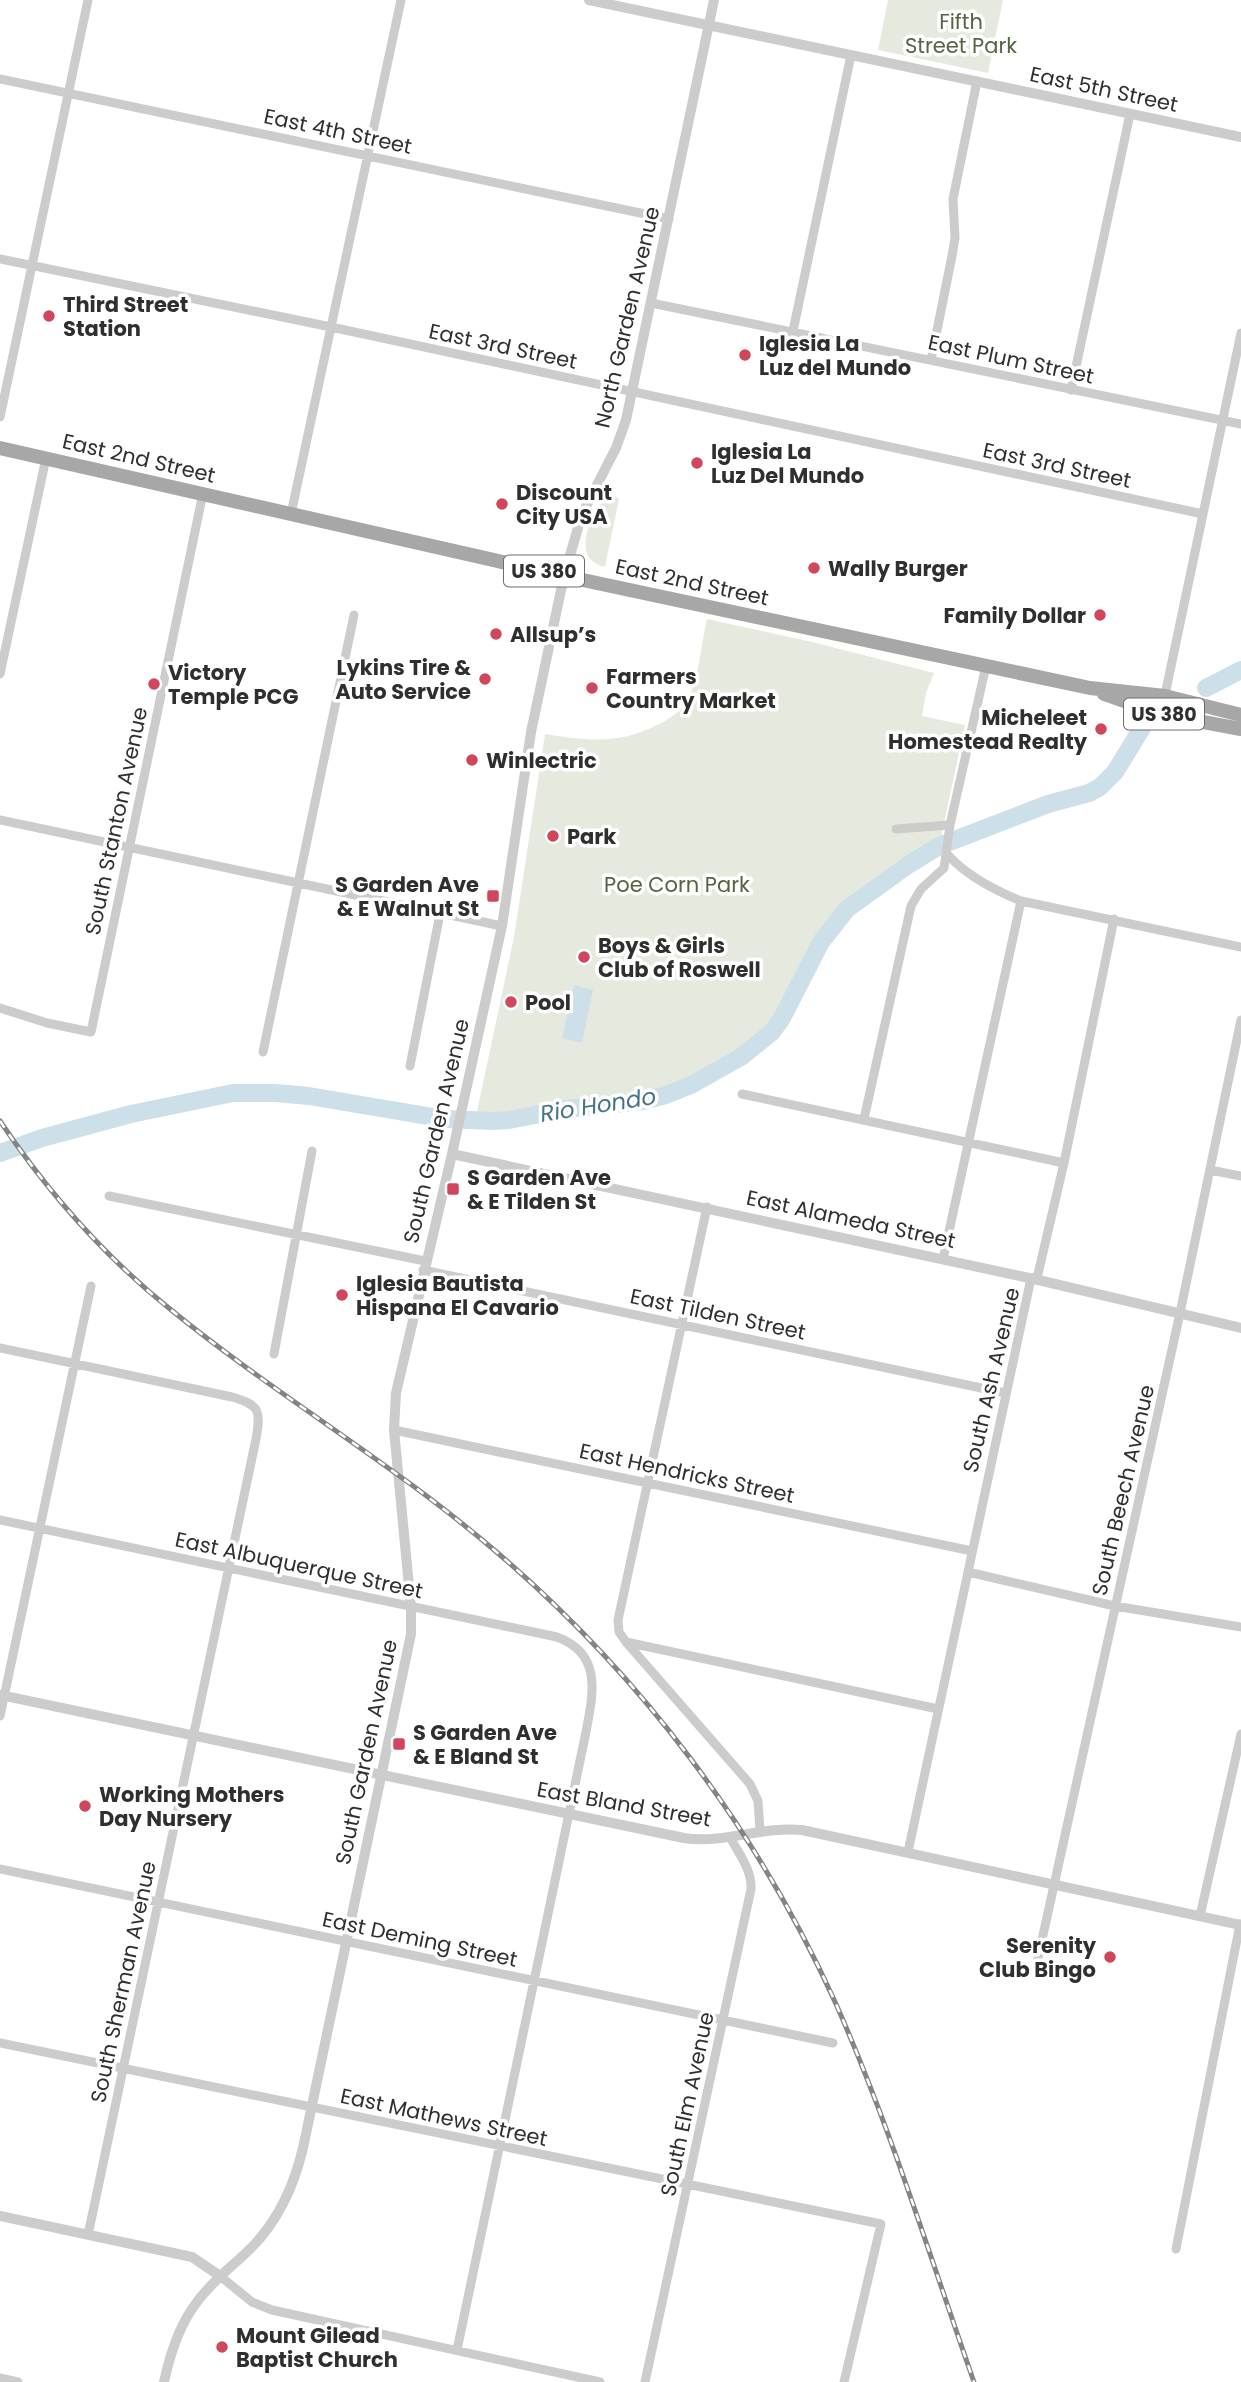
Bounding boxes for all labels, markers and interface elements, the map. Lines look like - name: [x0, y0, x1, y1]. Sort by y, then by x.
- park label: Fifth Street Park: [905, 7, 1017, 60]
- street label: East 5th Street: [1027, 59, 1181, 119]
- street label: East 4th Street: [261, 101, 415, 161]
- street label: North Garden Avenue: [587, 204, 667, 430]
- place label: Third Street Station: [63, 290, 188, 343]
- marker: Third Street Station: [41, 308, 57, 324]
- street label: East 3rd Street: [426, 316, 580, 376]
- street label: East Plum Street: [925, 327, 1097, 391]
- place label: Iglesia La Luz del Mundo: [759, 329, 911, 382]
- marker: Iglesia La Luz del Mundo: [737, 347, 753, 363]
- street label: East 2nd Street: [60, 426, 218, 490]
- street label: East 3rd Street: [980, 435, 1134, 495]
- place label: Iglesia La Luz Del Mundo: [711, 437, 864, 490]
- marker: Iglesia La Luz Del Mundo: [689, 455, 705, 471]
- place label: Discount City USA: [516, 478, 612, 531]
- marker: Discount City USA: [494, 496, 510, 512]
- street label: East 2nd Street: [613, 552, 771, 612]
- place label: Wally Burger: [828, 554, 968, 583]
- road number: US 380: [504, 556, 584, 586]
- marker: Wally Burger: [806, 560, 822, 576]
- place label: Family Dollar: [944, 601, 1086, 630]
- marker: Family Dollar: [1092, 607, 1108, 623]
- place label: Allsup’s: [510, 620, 596, 649]
- marker: Allsup’s: [488, 626, 504, 642]
- place label: Lykins Tire & Auto Service: [335, 653, 471, 706]
- place label: Victory Temple PCG: [168, 658, 299, 711]
- place label: Farmers Country Market: [606, 662, 776, 715]
- marker: Lykins Tire & Auto Service: [477, 671, 493, 687]
- marker: Victory Temple PCG: [146, 676, 162, 692]
- marker: Farmers Country Market: [584, 680, 600, 696]
- road number: US 380: [1124, 698, 1204, 730]
- place label: Micheleet Homestead Realty: [888, 703, 1088, 756]
- street label: South Stanton Avenue: [78, 704, 154, 938]
- marker: Micheleet Homestead Realty: [1093, 721, 1109, 737]
- place label: Winlectric: [486, 746, 597, 775]
- marker: Winlectric: [464, 752, 480, 768]
- place label: Park: [567, 822, 616, 851]
- marker: Park: [545, 828, 561, 844]
- place label: S Garden Ave & E Walnut St: [335, 870, 479, 923]
- park label: Poe Corn Park: [604, 870, 750, 899]
- marker: S Garden Ave & E Walnut St: [485, 888, 501, 904]
- place label: Boys & Girls Club of Roswell: [598, 931, 761, 984]
- marker: Boys & Girls Club of Roswell: [576, 949, 592, 965]
- place label: Pool: [525, 988, 571, 1017]
- marker: Pool: [503, 994, 519, 1010]
- street label: South Garden Avenue: [396, 1016, 476, 1246]
- water label: Rio Hondo: [538, 1080, 658, 1130]
- place label: S Garden Ave & E Tilden St: [467, 1163, 611, 1216]
- marker: S Garden Ave & E Tilden St: [445, 1181, 461, 1197]
- street label: East Alameda Street: [744, 1183, 958, 1255]
- place label: Iglesia Bautista Hispana El Cavario: [356, 1269, 559, 1322]
- street label: East Tilden Street: [628, 1281, 808, 1347]
- street label: South Ash Avenue: [956, 1285, 1026, 1475]
- marker: Iglesia Bautista Hispana El Cavario: [334, 1287, 350, 1303]
- street label: South Beech Avenue: [1085, 1382, 1161, 1598]
- street label: East Hendricks Street: [577, 1436, 797, 1510]
- street label: East Albuquerque Street: [173, 1525, 425, 1605]
- street label: South Garden Avenue: [328, 1637, 404, 1867]
- place label: S Garden Ave & E Bland St: [413, 1718, 557, 1771]
- marker: S Garden Ave & E Bland St: [391, 1736, 407, 1752]
- street label: East Bland Street: [535, 1774, 713, 1834]
- place label: Working Mothers Day Nursery: [99, 1780, 284, 1833]
- marker: Working Mothers Day Nursery: [77, 1798, 93, 1814]
- street label: South Sherman Avenue: [83, 1859, 163, 2105]
- street label: East Deming Street: [320, 1904, 520, 1974]
- place label: Serenity Club Bingo: [979, 1931, 1097, 1984]
- marker: Serenity Club Bingo: [1102, 1949, 1118, 1965]
- street label: South Elm Avenue: [653, 2009, 721, 2199]
- street label: East Mathews Street: [338, 2081, 550, 2153]
- place label: Mount Gilead Baptist Church: [236, 2321, 398, 2374]
- marker: Mount Gilead Baptist Church: [214, 2339, 230, 2355]

